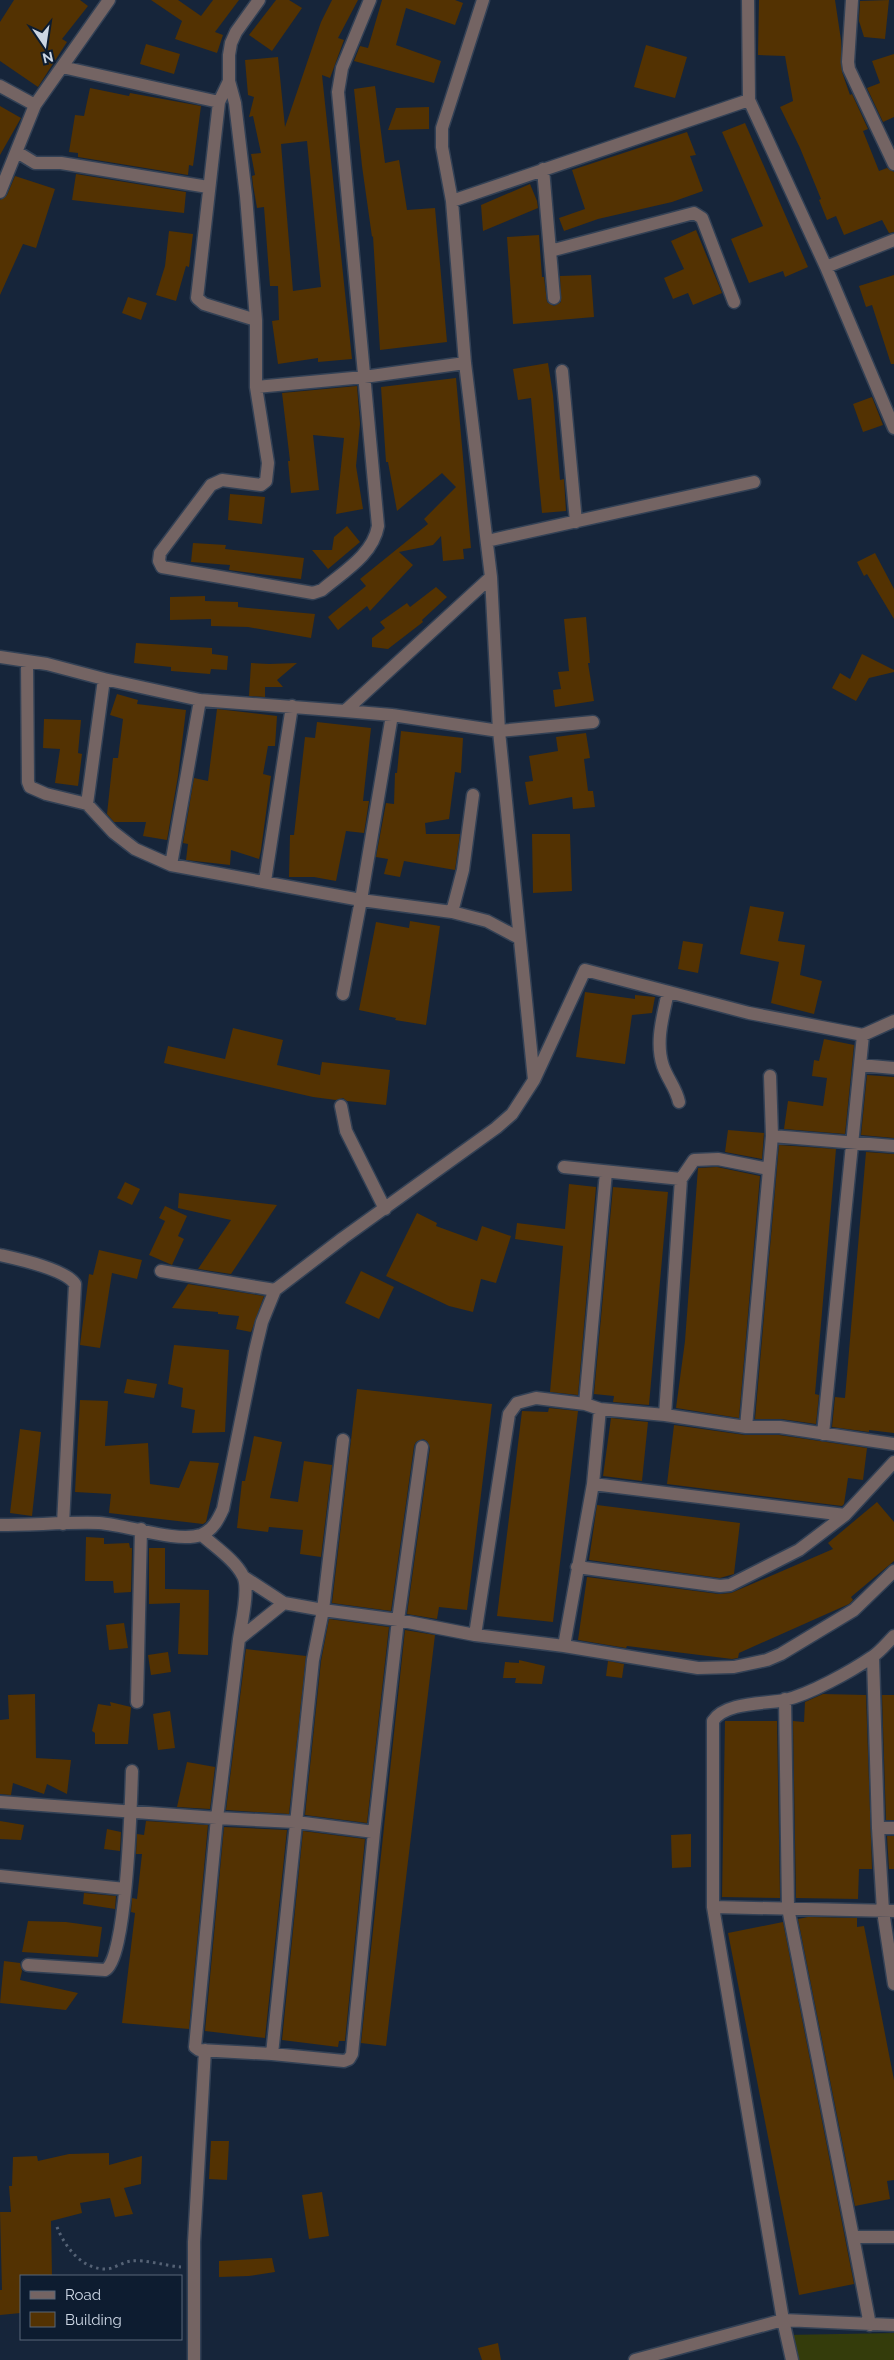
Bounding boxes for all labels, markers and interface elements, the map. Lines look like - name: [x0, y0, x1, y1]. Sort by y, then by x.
- north arrow: [20, 20, 70, 70]
- text: N: [41, 49, 55, 67]
- legend: [20, 2275, 182, 2340]
- text: Road: [65, 2286, 101, 2304]
- text: Building: [65, 2311, 122, 2329]

